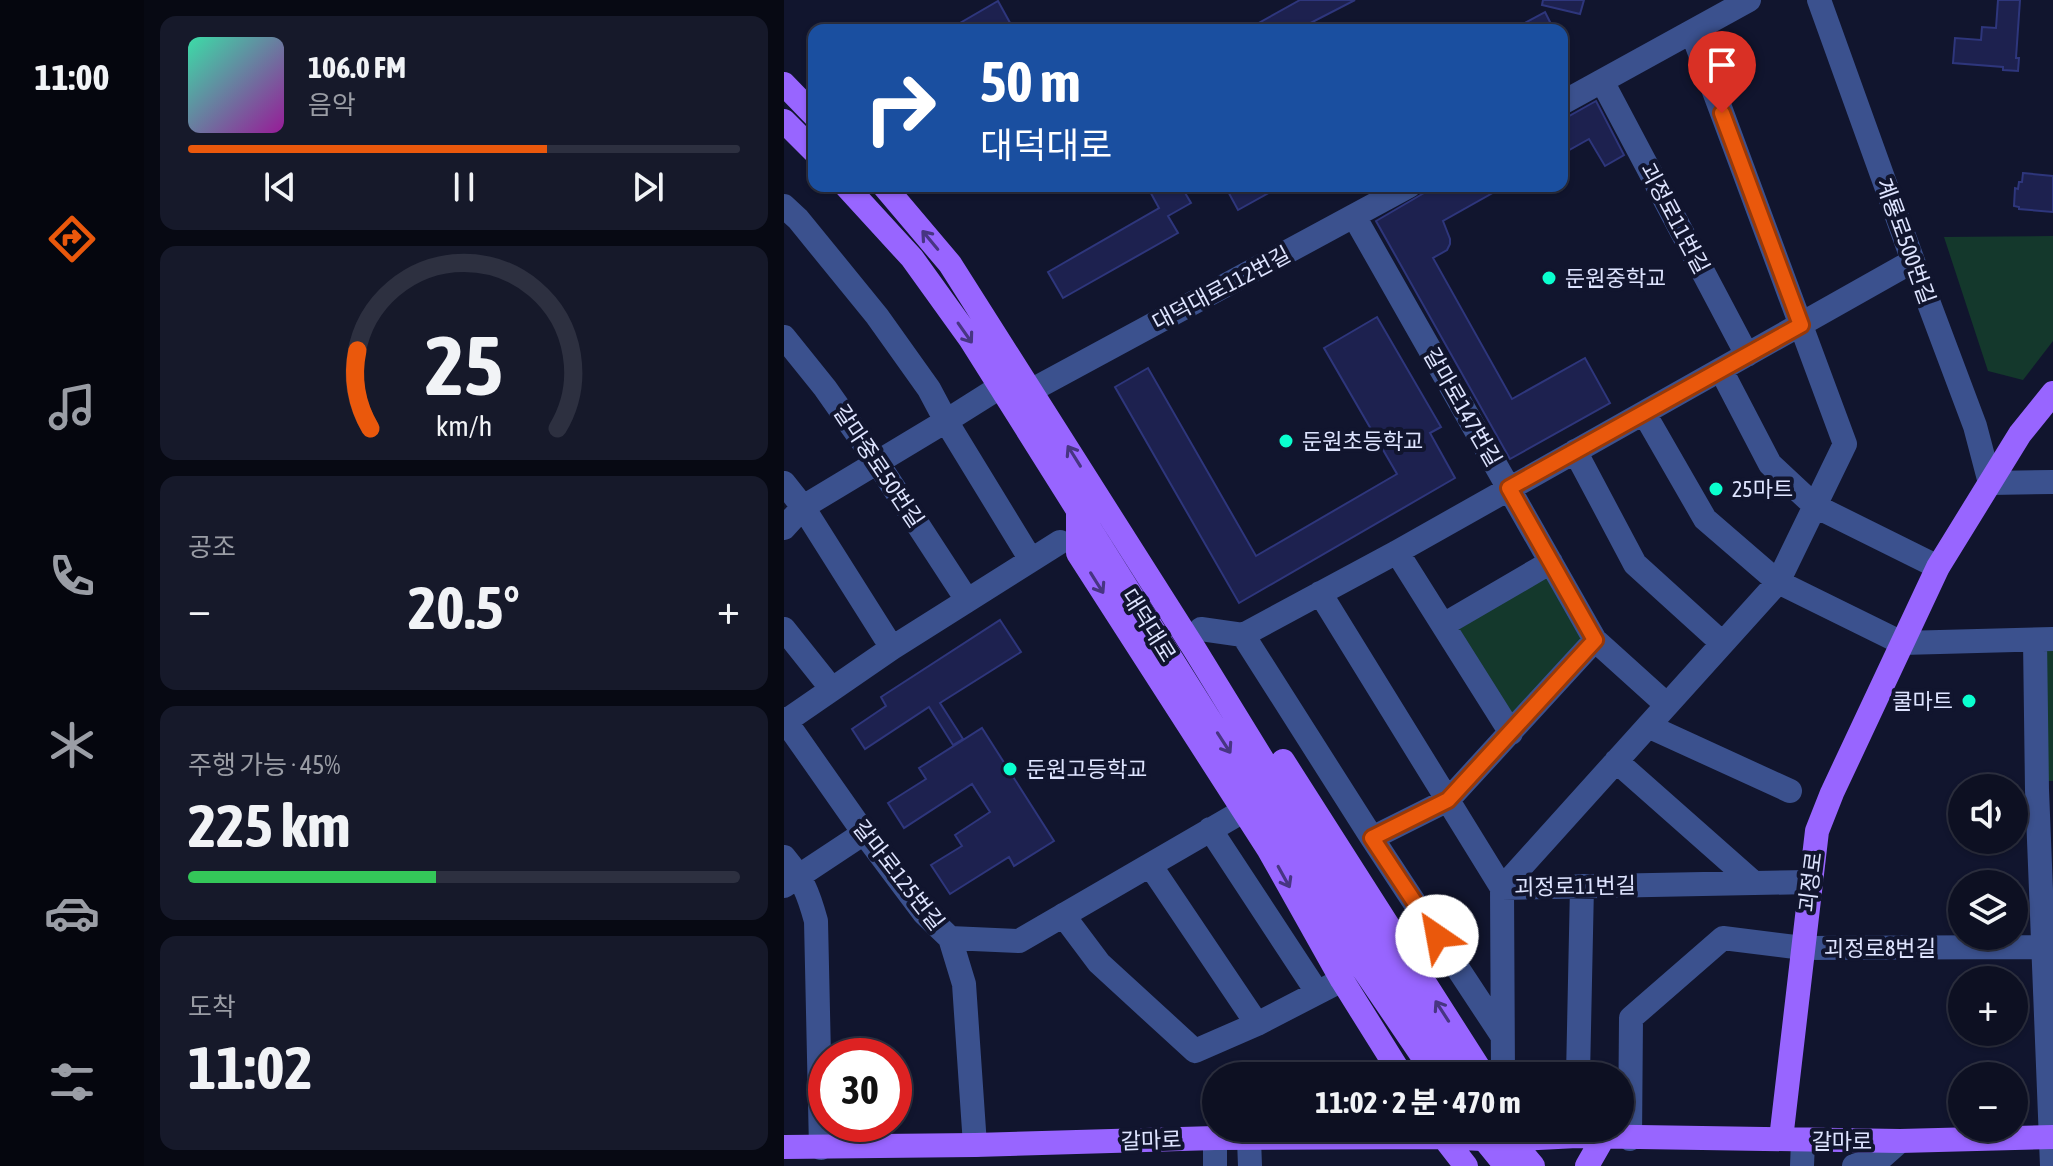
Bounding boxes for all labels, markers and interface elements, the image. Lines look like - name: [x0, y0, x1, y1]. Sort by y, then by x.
- pin: [1688, 31, 1756, 113]
- icon: arrive: [1700, 43, 1744, 87]
- text: 106.0 FM: [308, 50, 406, 84]
- text: 50 m: [980, 50, 1081, 114]
- text: 11:00: [35, 56, 109, 98]
- icon: right: [848, 56, 952, 160]
- text: 음악: [308, 90, 356, 120]
- text: 대덕대로: [980, 124, 1112, 166]
- street label: 괴정로11번길: [1635, 158, 1715, 278]
- icon: previous: [258, 165, 302, 209]
- icon: pause: [442, 165, 486, 209]
- icon: next: [626, 165, 670, 209]
- street label: 계룡로500번길: [1871, 174, 1941, 308]
- icon: directions: [44, 211, 100, 267]
- one-way arrow: [921, 230, 939, 251]
- street label: 대덕대로112번길: [1148, 241, 1294, 335]
- place label: 둔원중학교: [1565, 265, 1666, 291]
- marker: 둔원중학교: [1540, 269, 1558, 287]
- text: 25: [425, 317, 503, 413]
- one-way arrow: [957, 322, 973, 344]
- street label: 갈마로147번길: [1419, 343, 1507, 471]
- icon: music: [44, 379, 100, 435]
- street label: 갈마중로50번길: [828, 400, 930, 532]
- text: km/h: [436, 409, 492, 442]
- place label: 둔원초등학교: [1302, 428, 1423, 454]
- marker: 둔원초등학교: [1277, 432, 1295, 450]
- one-way arrow: [1065, 446, 1082, 468]
- place label: 25마트: [1732, 476, 1793, 502]
- marker: 25마트: [1707, 480, 1725, 498]
- text: 공조: [188, 532, 236, 562]
- icon: phone: [44, 548, 100, 604]
- one-way arrow: [1089, 571, 1105, 594]
- text: 20.5°: [408, 573, 520, 642]
- text: −: [188, 583, 211, 633]
- text: +: [717, 583, 740, 633]
- street label: 대덕대로: [1117, 584, 1181, 666]
- place label: 쿨마트: [1892, 688, 1953, 714]
- marker: 쿨마트: [1960, 692, 1978, 710]
- icon: climate: [44, 717, 100, 773]
- one-way arrow: [1216, 732, 1233, 754]
- text: 주행 가능 · 45%: [188, 750, 341, 780]
- place label: 둔원고등학교: [1026, 756, 1147, 782]
- marker: 둔원고등학교: [1001, 760, 1019, 778]
- map controls: [1948, 774, 2028, 1142]
- button: sound: [1948, 774, 2028, 854]
- text: 225 km: [188, 791, 350, 860]
- street label: 갈마로125번길: [848, 815, 950, 935]
- street label: 괴정로: [1793, 850, 1827, 914]
- one-way arrow: [1277, 864, 1292, 888]
- button: layers: [1948, 870, 2028, 950]
- street label: 괴정로11번길: [1514, 872, 1636, 900]
- icon: car: [44, 885, 100, 941]
- position arrow: [1395, 894, 1479, 978]
- street label: 괴정로8번길: [1824, 935, 1936, 961]
- button: +: [1948, 966, 2028, 1046]
- text: 도착: [188, 992, 236, 1022]
- one-way arrow: [1433, 1000, 1450, 1022]
- text: 11:02: [188, 1033, 313, 1102]
- speed limit sign: 30: [808, 1038, 912, 1142]
- icon: filters: [44, 1054, 100, 1110]
- button: −: [1948, 1062, 2028, 1142]
- text: 11:02 · 2 분 · 470 m: [1315, 1085, 1521, 1119]
- street label: 갈마로: [1120, 1126, 1182, 1154]
- street label: 갈마로: [1812, 1128, 1872, 1154]

